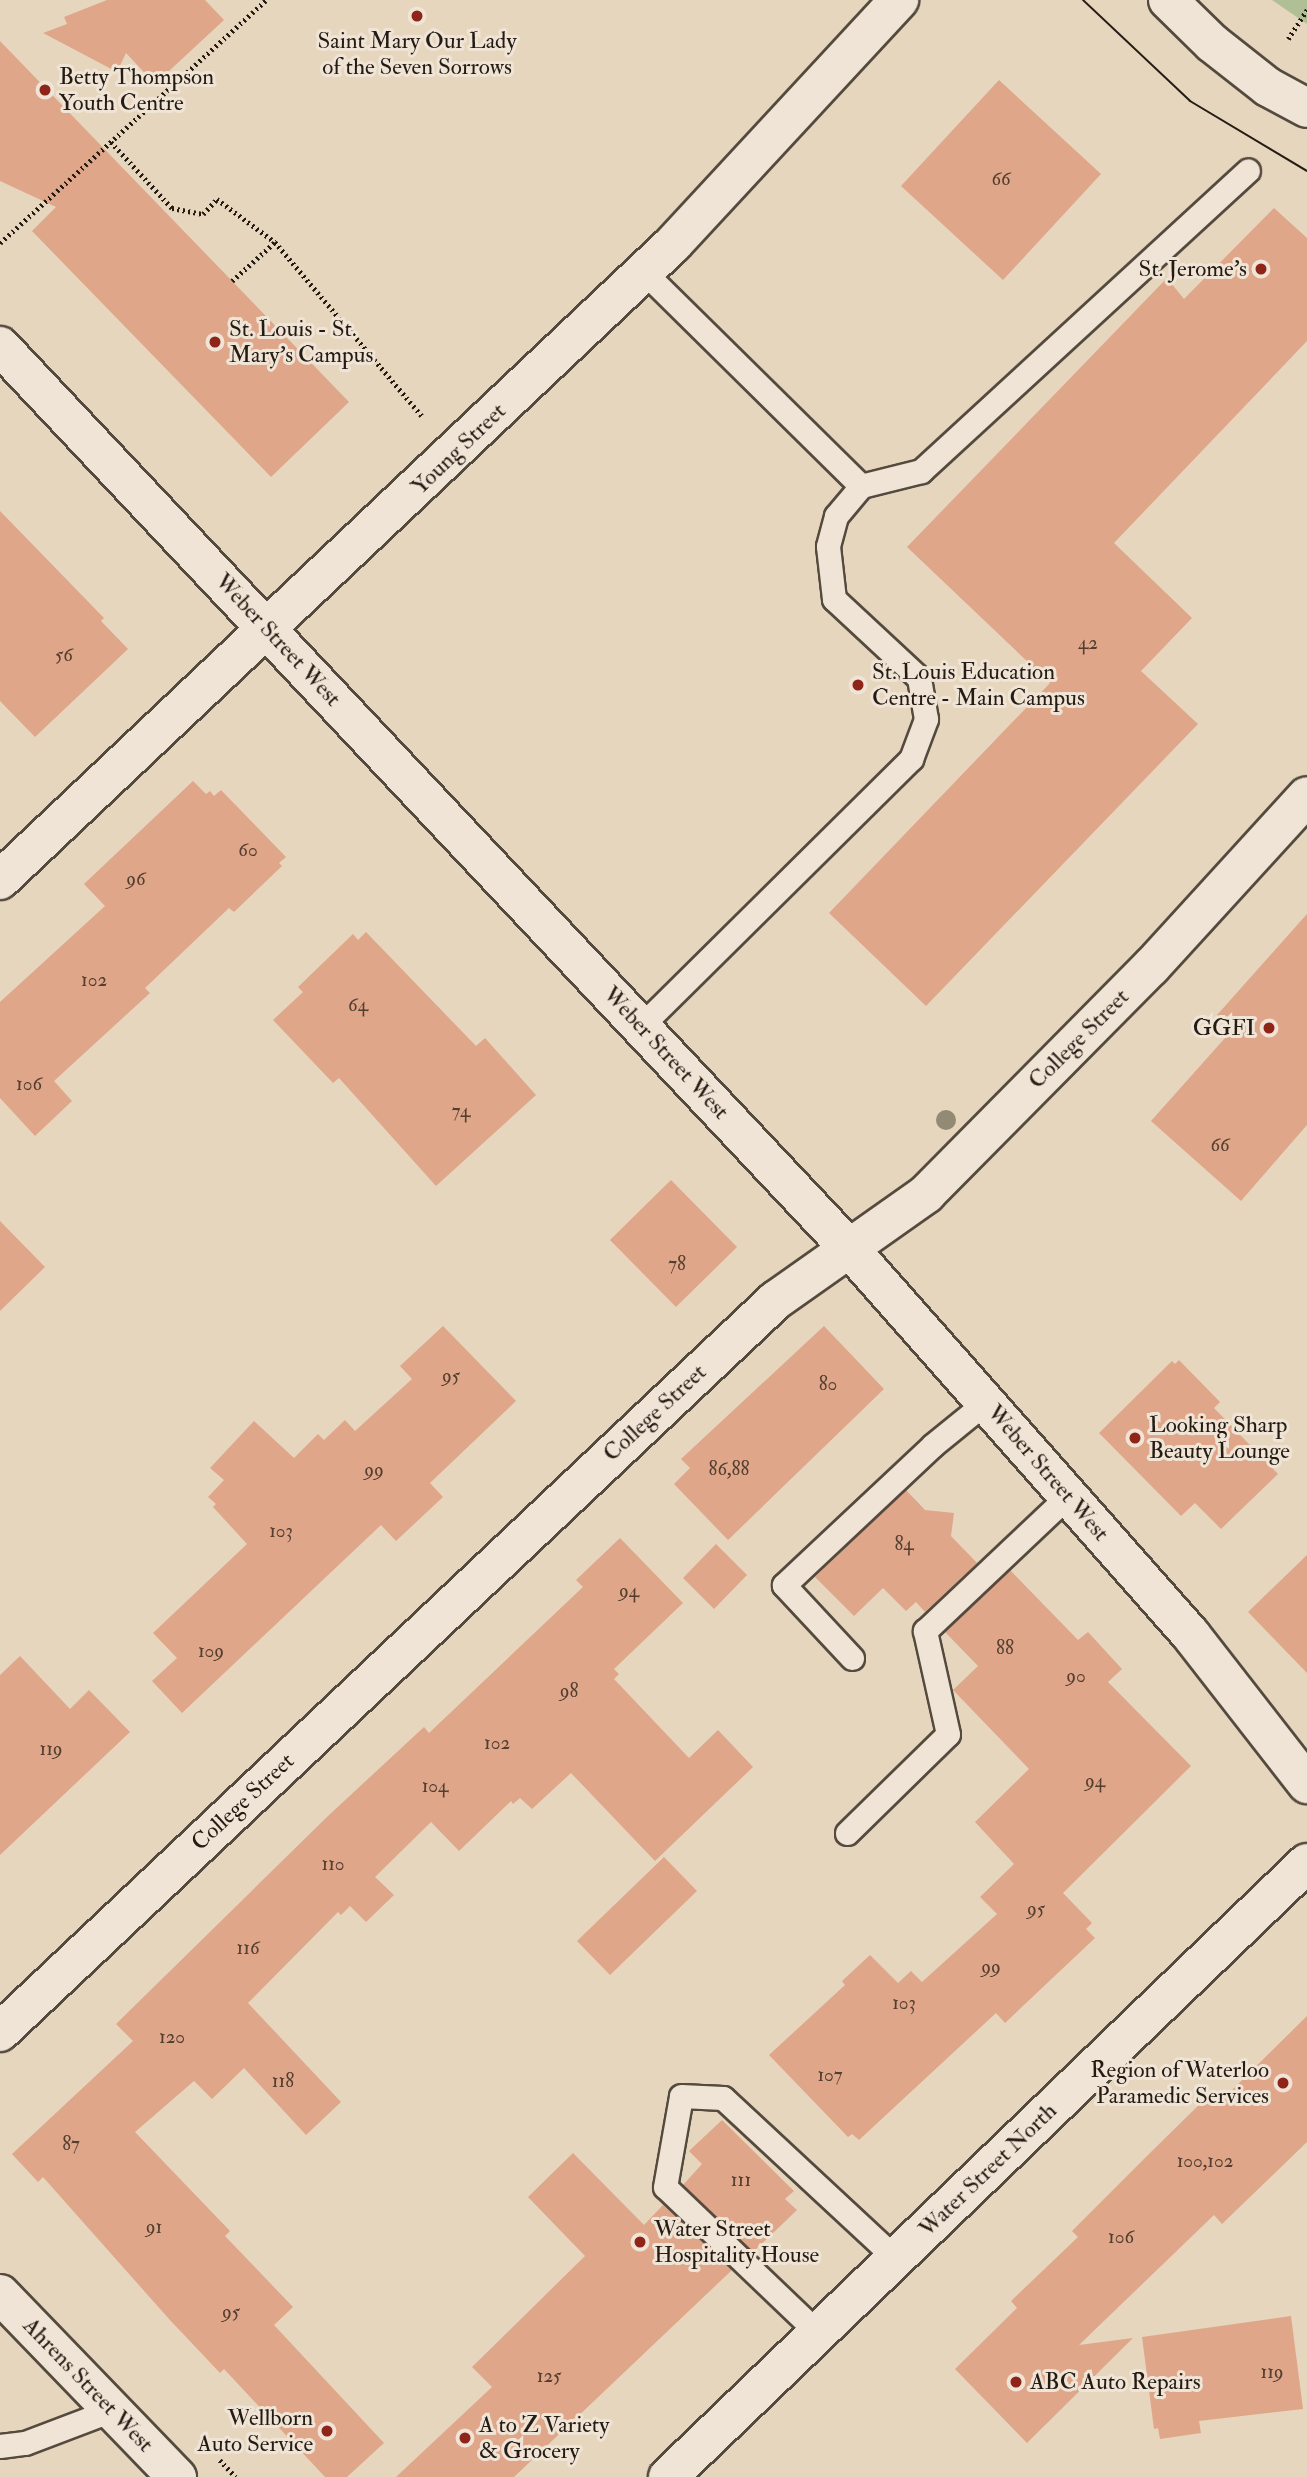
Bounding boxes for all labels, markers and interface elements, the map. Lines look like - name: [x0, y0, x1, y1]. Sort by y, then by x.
- marker: Saint Mary Our Lady of the Seven Sorrows: [409, 8, 425, 24]
- place label: Saint Mary Our Lady of the Seven Sorrows: [317, 27, 517, 81]
- place label: Betty Thompson Youth Centre: [59, 63, 214, 117]
- marker: Betty Thompson Youth Centre: [37, 82, 53, 98]
- house number: 66: [991, 169, 1011, 191]
- place label: St. Jerome's: [1139, 255, 1247, 283]
- marker: St. Jerome's: [1253, 261, 1269, 277]
- place label: St. Louis - St. Mary's Campus: [229, 315, 373, 369]
- marker: St. Louis - St. Mary's Campus: [207, 334, 223, 350]
- street label: Young Street: [406, 397, 512, 501]
- street label: Weber Street West: [209, 568, 347, 712]
- house number: 42: [1078, 633, 1098, 655]
- house number: 56: [55, 645, 73, 667]
- place label: St. Louis Education Centre - Main Campus: [872, 658, 1085, 712]
- marker: St. Louis Education Centre - Main Campus: [850, 677, 866, 693]
- house number: 60: [238, 840, 258, 862]
- house number: 96: [126, 869, 146, 891]
- house number: 102: [81, 970, 107, 992]
- street label: Weber Street West: [597, 981, 735, 1125]
- street label: College Street: [1023, 983, 1135, 1095]
- house number: 64: [348, 995, 368, 1017]
- place label: GGFI: [1193, 1014, 1255, 1042]
- marker: GGFI: [1261, 1020, 1277, 1036]
- house number: 106: [16, 1074, 42, 1096]
- house number: 74: [452, 1101, 470, 1123]
- house number: 66: [1210, 1135, 1230, 1157]
- house number: 78: [668, 1254, 686, 1276]
- street label: College Street: [598, 1358, 712, 1468]
- house number: 95: [442, 1366, 460, 1388]
- house number: 80: [819, 1374, 837, 1396]
- street label: Weber Street West: [981, 1399, 1115, 1547]
- place label: Looking Sharp Beauty Lounge: [1149, 1411, 1290, 1465]
- marker: Looking Sharp Beauty Lounge: [1127, 1430, 1143, 1446]
- house number: 86,88: [709, 1459, 749, 1481]
- house number: 99: [364, 1460, 384, 1482]
- house number: 103: [269, 1521, 293, 1543]
- house number: 84: [894, 1534, 914, 1556]
- house number: 94: [619, 1581, 639, 1603]
- house number: 88: [996, 1638, 1014, 1660]
- house number: 109: [198, 1641, 224, 1663]
- house number: 90: [1066, 1666, 1086, 1688]
- house number: 98: [560, 1681, 578, 1703]
- house number: 102: [484, 1733, 510, 1755]
- house number: 119: [39, 1739, 63, 1761]
- street label: College Street: [186, 1747, 300, 1857]
- house number: 94: [1085, 1771, 1105, 1793]
- house number: 104: [422, 1776, 448, 1798]
- house number: 110: [321, 1854, 345, 1876]
- house number: 95: [1027, 1899, 1045, 1921]
- house number: 116: [236, 1938, 260, 1960]
- house number: 99: [981, 1957, 1001, 1979]
- house number: 103: [892, 1993, 916, 2015]
- house number: 120: [159, 2027, 185, 2049]
- place label: Region of Waterloo Paramedic Services: [1090, 2056, 1269, 2110]
- house number: 107: [817, 2065, 843, 2087]
- house number: 118: [272, 2071, 294, 2093]
- marker: Region of Waterloo Paramedic Services: [1275, 2075, 1291, 2091]
- street label: Water Street North: [913, 2097, 1063, 2243]
- house number: 87: [62, 2134, 80, 2156]
- house number: 100,102: [1177, 2151, 1233, 2173]
- house number: 111: [731, 2170, 751, 2192]
- place label: Water Street Hospitality House: [654, 2215, 819, 2269]
- house number: 91: [146, 2217, 162, 2239]
- house number: 106: [1108, 2227, 1134, 2249]
- marker: Water Street Hospitality House: [632, 2234, 648, 2250]
- house number: 95: [222, 2302, 240, 2324]
- street label: Ahrens Street West: [17, 2312, 159, 2458]
- house number: 119: [1260, 2362, 1284, 2384]
- house number: 125: [537, 2366, 561, 2388]
- place label: ABC Auto Repairs: [1030, 2368, 1201, 2396]
- marker: ABC Auto Repairs: [1008, 2374, 1024, 2390]
- place label: Wellborn Auto Service: [197, 2404, 313, 2458]
- place label: A to Z Variety & Grocery: [479, 2411, 609, 2465]
- marker: Wellborn Auto Service: [319, 2423, 335, 2439]
- marker: A to Z Variety & Grocery: [457, 2430, 473, 2446]

